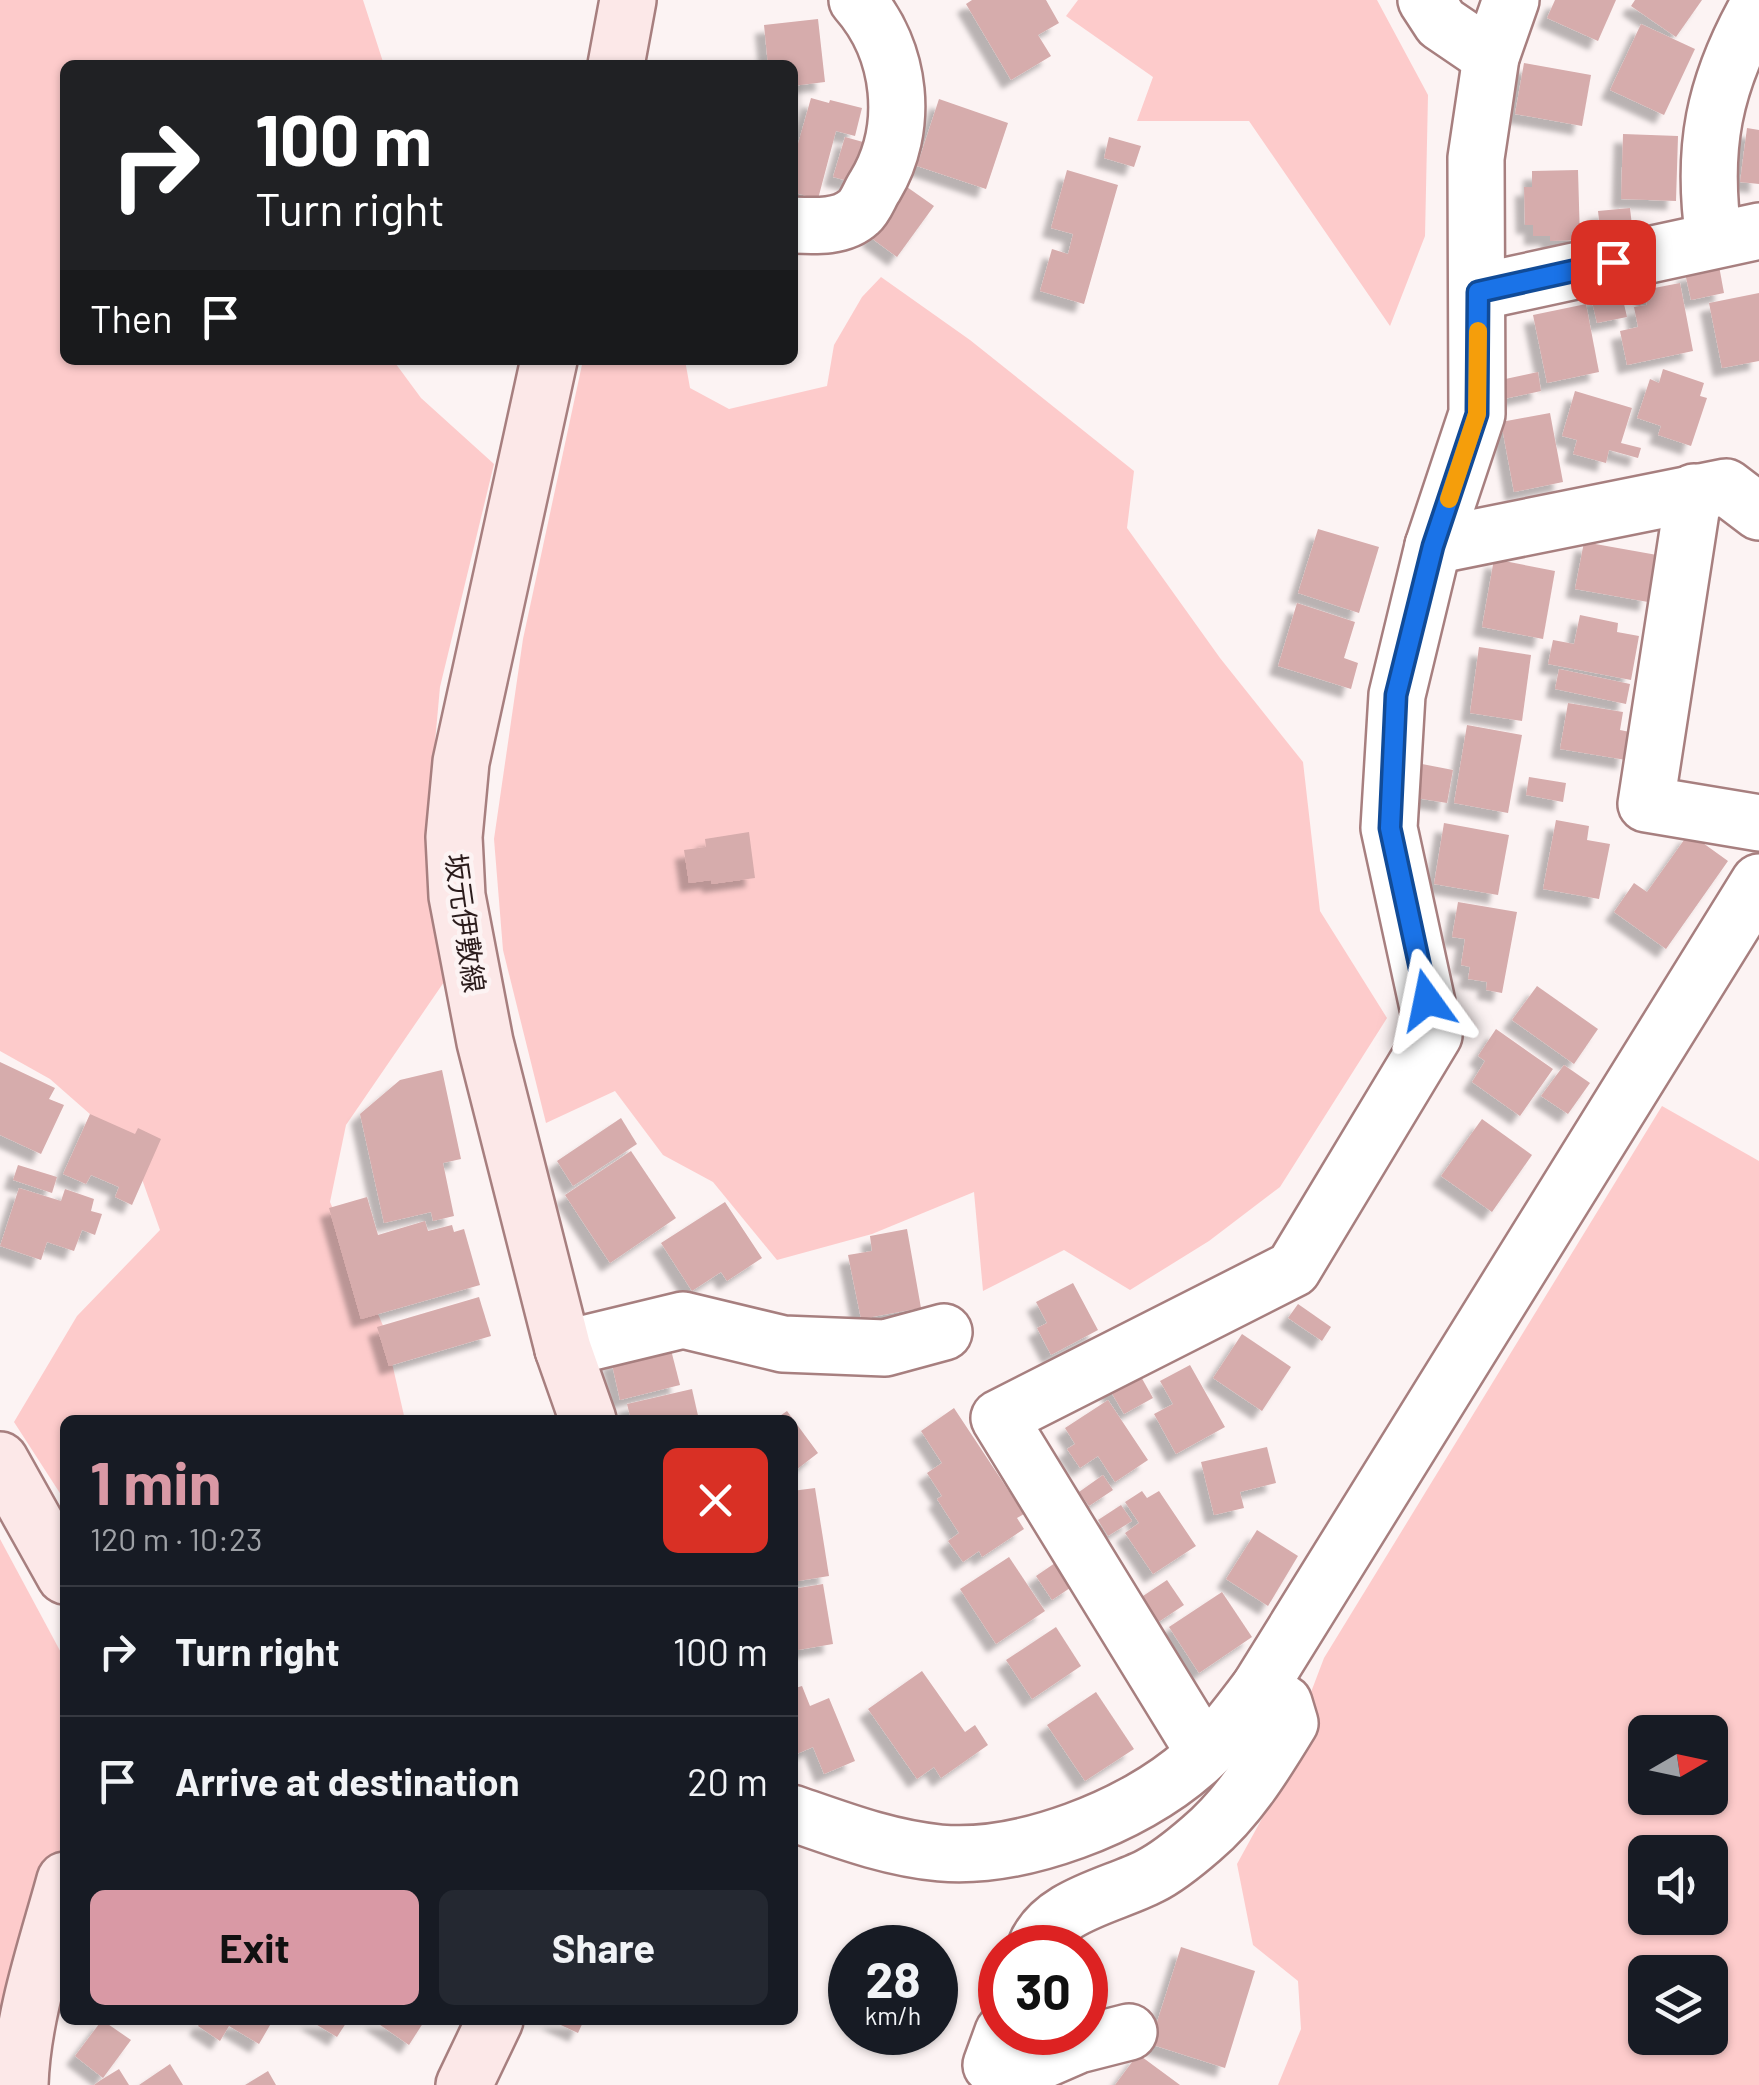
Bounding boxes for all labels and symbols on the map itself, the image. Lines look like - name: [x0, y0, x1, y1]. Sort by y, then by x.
- pin: [1571, 220, 1656, 305]
- street label: 坂元伊敷線: [439, 851, 493, 995]
- position arrow: [1375, 948, 1479, 1052]
- north arrow: [1628, 1715, 1728, 1815]
- speed limit sign: 30: [978, 1925, 1108, 2055]

